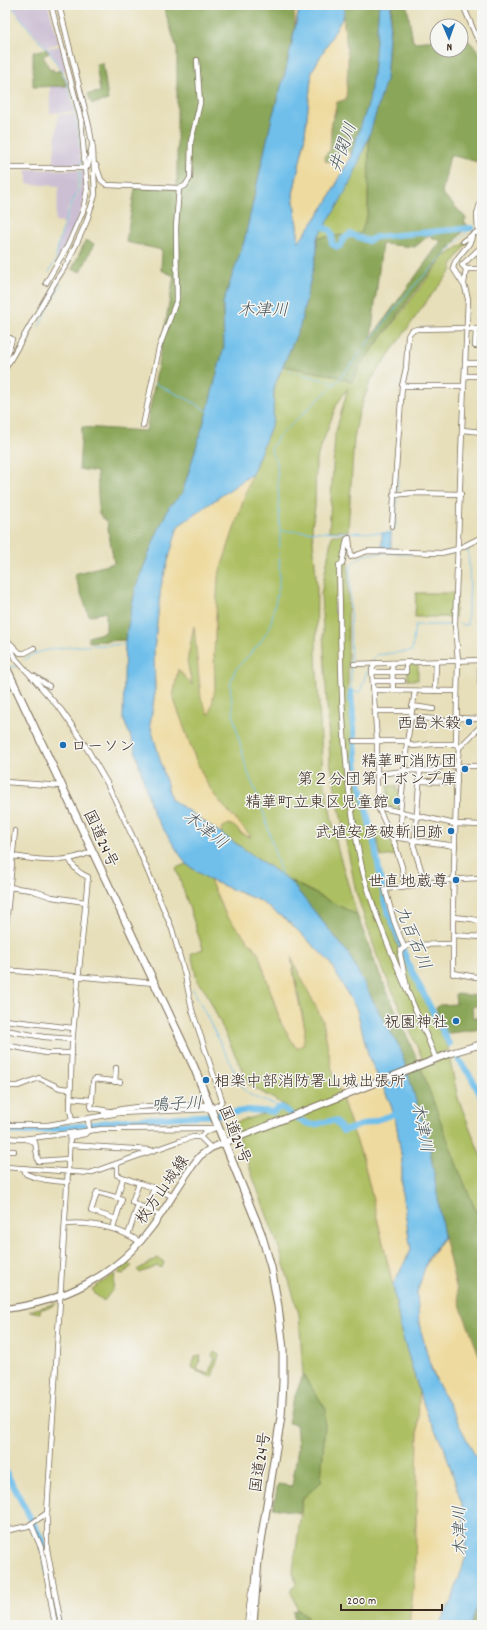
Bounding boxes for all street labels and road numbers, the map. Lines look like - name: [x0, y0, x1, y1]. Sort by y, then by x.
- street label: 国道24号: [76, 806, 123, 872]
- street label: 国道24号: [211, 1102, 256, 1168]
- street label: 枚方山城線: [131, 1151, 195, 1230]
- street label: 国道24号: [245, 1430, 278, 1495]

